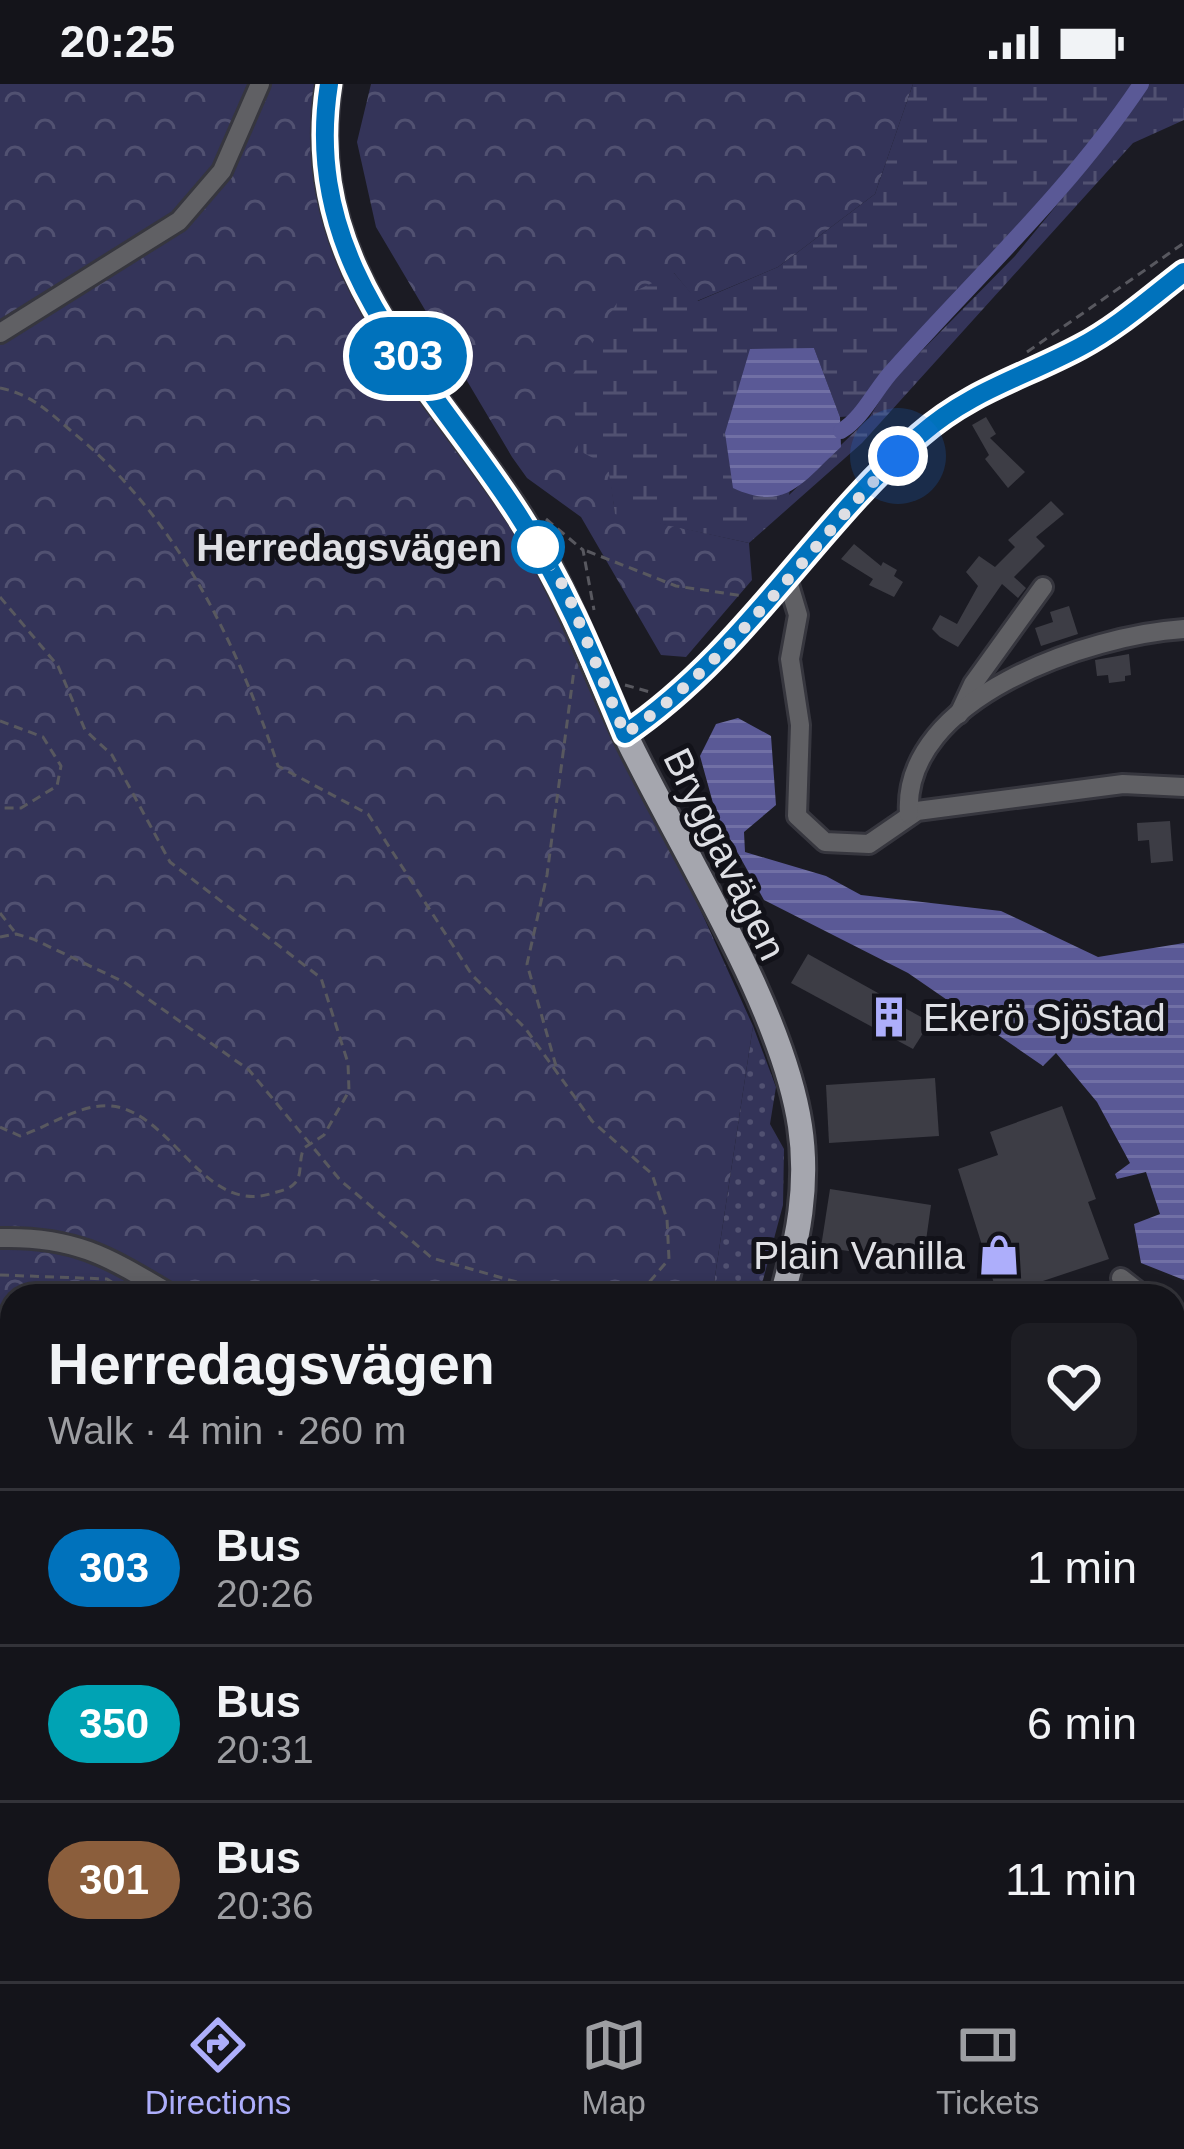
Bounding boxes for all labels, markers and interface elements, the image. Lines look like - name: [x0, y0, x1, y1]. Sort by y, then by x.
- text: 20:25: [60, 16, 175, 67]
- line badge: 303: [339, 317, 477, 395]
- text: 303: [373, 332, 443, 379]
- your location: [868, 426, 928, 486]
- marker: Herredagsvägen: [513, 522, 563, 572]
- place label: Herredagsvägen: [196, 526, 502, 569]
- street label: Bryggavägen: [655, 741, 795, 967]
- building icon: Ekerö Sjöstad: [866, 994, 912, 1040]
- place label: Ekerö Sjöstad: [923, 996, 1166, 1039]
- shop icon: Plain Vanilla: [976, 1232, 1022, 1278]
- place label: Plain Vanilla: [753, 1234, 965, 1277]
- button: heart: [1011, 1323, 1137, 1449]
- text: Herredagsvägen: [48, 1332, 495, 1396]
- text: Walk · 4 min · 260 m: [48, 1409, 406, 1452]
- text: Bus: [216, 1520, 301, 1571]
- text: 1 min: [1027, 1542, 1137, 1593]
- text: 303: [79, 1544, 149, 1591]
- text: 20:26: [216, 1572, 314, 1615]
- text: Bus: [216, 1676, 301, 1727]
- text: 6 min: [1027, 1698, 1137, 1749]
- text: 350: [79, 1700, 149, 1747]
- text: 20:31: [216, 1728, 314, 1771]
- text: Bus: [216, 1832, 301, 1883]
- text: 11 min: [1005, 1854, 1137, 1905]
- text: 301: [79, 1856, 149, 1903]
- text: 20:36: [216, 1884, 314, 1927]
- tab: Directions: [145, 2012, 291, 2122]
- tab: Map: [581, 2012, 647, 2122]
- tab: Tickets: [936, 2012, 1039, 2122]

